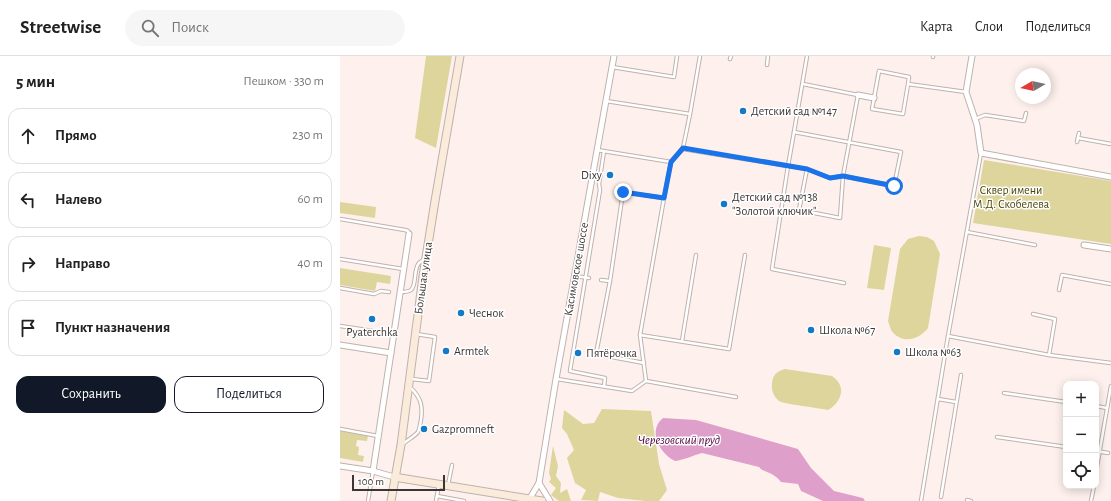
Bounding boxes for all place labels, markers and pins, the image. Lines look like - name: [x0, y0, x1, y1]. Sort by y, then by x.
- place label: Детский сад №147: [751, 105, 837, 117]
- marker: Детский сад №147: [738, 106, 748, 116]
- place label: Dixy: [581, 169, 602, 182]
- marker: Dixy: [605, 170, 615, 180]
- place label: Детский сад №138 "Золотой ключик": [732, 191, 818, 217]
- marker: Детский сад №138 "Золотой ключик": [719, 199, 729, 209]
- place label: Чеснок: [469, 307, 504, 319]
- marker: Чеснок: [456, 308, 466, 318]
- marker: Pyaterchka: [367, 314, 377, 324]
- place label: Школа №67: [819, 324, 875, 336]
- marker: Школа №67: [806, 325, 816, 335]
- place label: Pyaterchka: [346, 326, 398, 339]
- place label: Armtek: [454, 345, 489, 357]
- marker: Armtek: [441, 346, 451, 356]
- place label: Школа №63: [905, 346, 961, 358]
- place label: Пятёрочка: [586, 347, 638, 359]
- marker: Школа №63: [892, 347, 902, 357]
- marker: Пятёрочка: [573, 348, 583, 358]
- place label: Gazpromneft: [432, 423, 494, 435]
- marker: Gazpromneft: [419, 424, 429, 434]

